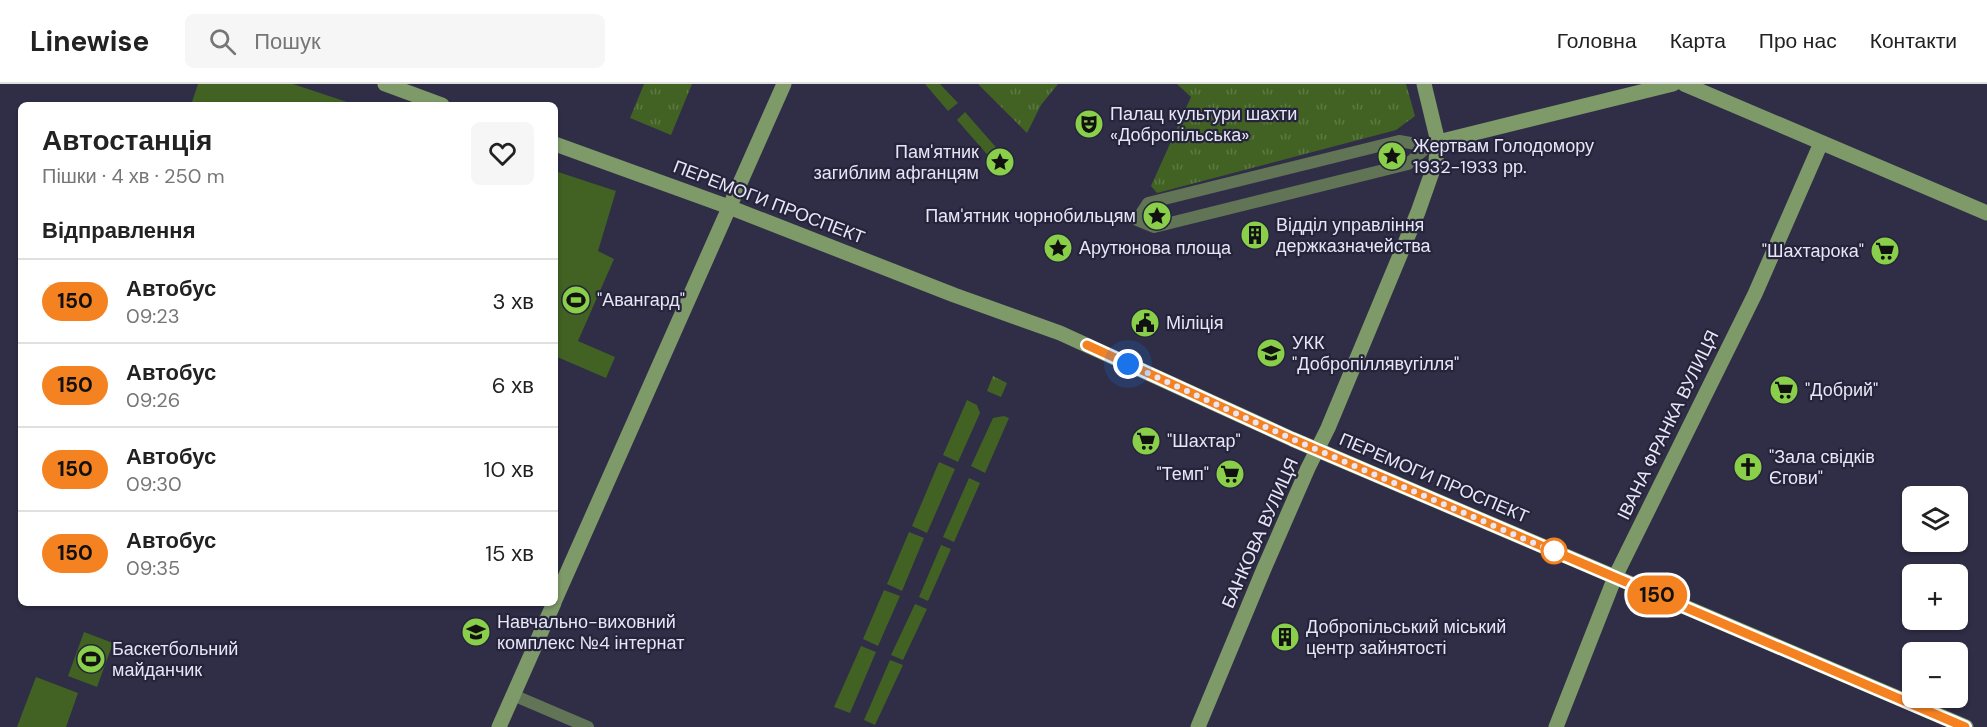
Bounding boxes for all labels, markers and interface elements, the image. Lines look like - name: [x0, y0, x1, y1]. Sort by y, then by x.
- search box: [185, 14, 605, 68]
- text: Linewise: [30, 23, 149, 60]
- icon: search: [206, 25, 239, 58]
- text: Пошук: [254, 27, 321, 56]
- text: Головна: [1557, 27, 1637, 55]
- text: Карта: [1670, 27, 1726, 55]
- text: Про нас: [1759, 27, 1837, 55]
- text: Контакти: [1870, 27, 1957, 55]
- place label: Палац культури шахти «Добропільська»: [1110, 102, 1297, 147]
- theatre icon: Палац культури шахти «Добропільська»: [1073, 108, 1105, 140]
- text: Автостанція: [42, 122, 212, 159]
- button: heart: [471, 122, 534, 185]
- place label: Жертвам Голодомору 1932-1933 рр.: [1413, 134, 1594, 179]
- place label: Пам'ятник загиблим афганцям: [814, 140, 979, 185]
- place icon: Жертвам Голодомору 1932-1933 рр.: [1376, 140, 1408, 172]
- place icon: Пам'ятник загиблим афганцям: [984, 146, 1016, 178]
- street label: ПЕРЕМОГИ ПРОСПЕКТ: [670, 154, 868, 250]
- text: Пішки · 4 хв · 250 m: [42, 163, 225, 189]
- place icon: Пам'ятник чорнобильцям: [1141, 200, 1173, 232]
- place label: Пам'ятник чорнобильцям: [925, 204, 1136, 228]
- place label: Відділ управління держказначейства: [1276, 213, 1432, 258]
- text: Відправлення: [42, 216, 196, 245]
- building icon: Відділ управління держказначейства: [1239, 219, 1271, 251]
- place icon: Арутюнова площа: [1042, 232, 1074, 264]
- supermarket icon: "Шахтарока": [1869, 235, 1901, 267]
- place label: Арутюнова площа: [1079, 236, 1232, 260]
- place label: "Шахтарока": [1762, 239, 1864, 263]
- text: Автобус: [126, 274, 216, 303]
- sports icon: "Авангард": [560, 284, 592, 316]
- text: 150: [57, 287, 93, 315]
- text: 3 хв: [492, 287, 534, 316]
- place label: "Авангард": [597, 288, 685, 312]
- text: 09:23: [126, 303, 180, 329]
- public building icon: Міліція: [1129, 307, 1161, 339]
- place label: Міліція: [1166, 311, 1224, 335]
- street label: ІВАНА ФРАНКА ВУЛИЦЯ: [1612, 326, 1724, 524]
- place label: УКК "Добропіллявугілля": [1292, 331, 1459, 376]
- school or university icon: УКК "Добропіллявугілля": [1255, 337, 1287, 369]
- your location: [1113, 349, 1143, 379]
- text: Автобус: [126, 358, 216, 387]
- text: 150: [57, 371, 93, 399]
- text: 6 хв: [492, 371, 534, 400]
- supermarket icon: "Добрий": [1768, 374, 1800, 406]
- place label: "Добрий": [1805, 378, 1878, 402]
- text: 09:26: [126, 387, 180, 413]
- supermarket icon: "Шахтар": [1130, 425, 1162, 457]
- street label: ПЕРЕМОГИ ПРОСПЕКТ: [1336, 427, 1532, 529]
- place label: "Шахтар": [1167, 429, 1241, 453]
- text: Автобус: [126, 442, 216, 471]
- place label: "Зала свідків Єгови": [1769, 445, 1875, 490]
- church icon: "Зала свідків Єгови": [1732, 451, 1764, 483]
- street label: БАНКОВА ВУЛИЦЯ: [1216, 454, 1304, 612]
- text: 150: [57, 455, 93, 483]
- text: 10 хв: [484, 455, 534, 484]
- supermarket icon: "Темп": [1214, 458, 1246, 490]
- place label: "Темп": [1156, 462, 1209, 486]
- text: 09:30: [126, 471, 182, 497]
- map controls: [1902, 486, 1968, 708]
- button: layers: [1902, 486, 1968, 552]
- text: Автобус: [126, 526, 216, 555]
- unlabelled marker: [1541, 538, 1567, 564]
- text: 150: [57, 539, 93, 567]
- text: 15 хв: [485, 539, 534, 568]
- text: 09:35: [126, 555, 180, 581]
- button: +: [1902, 564, 1968, 630]
- line badge: 150: [1622, 576, 1692, 614]
- text: 150: [1639, 581, 1675, 609]
- place label: Навчально-виховний комплекс №4 інтернат: [497, 610, 684, 655]
- place label: Добропільський міський центр зайнятості: [1306, 615, 1506, 660]
- school or university icon: Навчально-виховний комплекс №4 інтернат: [460, 616, 492, 648]
- building icon: Добропільський міський центр зайнятості: [1269, 621, 1301, 653]
- place label: Баскетбольний майданчик: [112, 637, 238, 682]
- button: −: [1902, 642, 1968, 708]
- sports icon: Баскетбольний майданчик: [75, 643, 107, 675]

